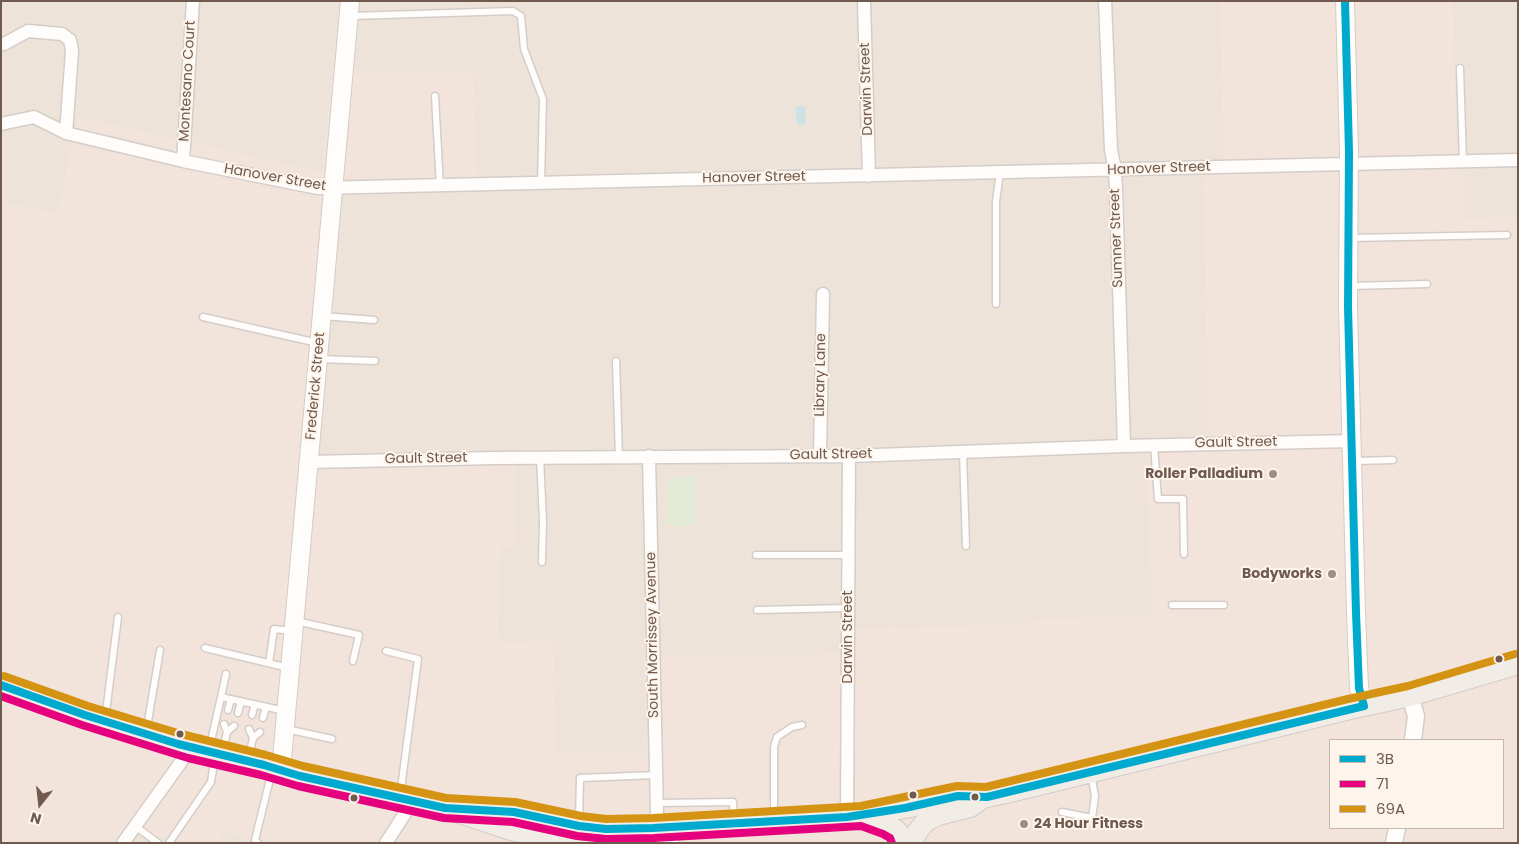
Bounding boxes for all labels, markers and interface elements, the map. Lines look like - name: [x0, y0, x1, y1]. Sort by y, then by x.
- street label: Montesano Court: [176, 20, 200, 142]
- street label: Darwin Street: [857, 42, 877, 136]
- street label: Hanover Street: [1107, 159, 1211, 179]
- street label: Hanover Street: [223, 161, 327, 195]
- street label: Hanover Street: [702, 169, 806, 187]
- street label: Sumner Street: [1107, 188, 1127, 288]
- street label: Frederick Street: [303, 331, 329, 441]
- street label: Library Lane: [812, 333, 830, 417]
- street label: Gault Street: [1195, 434, 1277, 452]
- street label: Gault Street: [790, 446, 872, 464]
- street label: Gault Street: [385, 450, 467, 468]
- place label: Roller Palladium: [1145, 466, 1263, 482]
- marker: Roller Palladium: [1267, 468, 1279, 480]
- street label: South Morrissey Avenue: [643, 552, 663, 718]
- place label: Bodyworks: [1242, 566, 1322, 582]
- marker: Bodyworks: [1326, 568, 1338, 580]
- street label: Darwin Street: [840, 590, 856, 684]
- unlabelled marker: [1494, 654, 1504, 664]
- unlabelled marker: [175, 729, 185, 739]
- legend: [1329, 739, 1504, 829]
- text: 3B: [1376, 748, 1394, 769]
- text: 71: [1376, 773, 1389, 794]
- north arrow: [15, 779, 65, 829]
- unlabelled marker: [908, 790, 918, 800]
- unlabelled marker: [970, 792, 980, 802]
- unlabelled marker: [349, 793, 359, 803]
- text: 69A: [1376, 798, 1405, 819]
- text: N: [28, 807, 44, 829]
- place label: 24 Hour Fitness: [1034, 816, 1143, 832]
- marker: 24 Hour Fitness: [1018, 818, 1030, 830]

